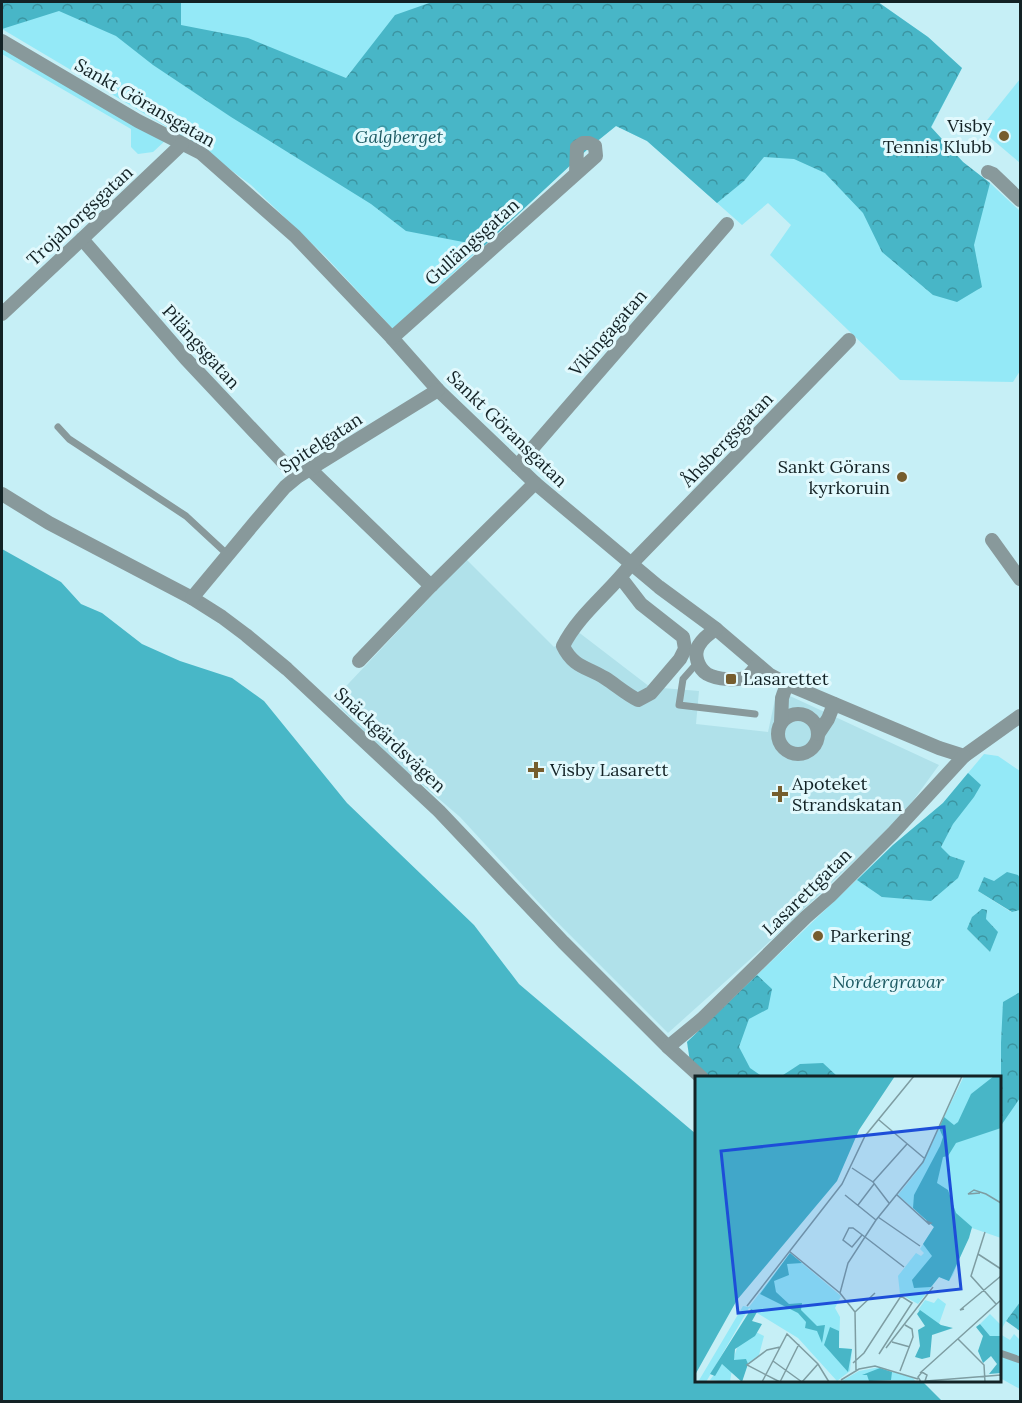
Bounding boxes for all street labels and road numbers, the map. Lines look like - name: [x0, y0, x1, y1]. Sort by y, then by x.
- street label: Sankt Göransgatan: [71, 53, 220, 152]
- street label: Trojaborgsgatan: [22, 161, 138, 271]
- street label: Gullängsgatan: [420, 193, 524, 290]
- street label: Vikingagatan: [563, 284, 652, 382]
- street label: Pilängsgatan: [157, 300, 245, 394]
- street label: Sankt Göransgatan: [442, 365, 572, 492]
- street label: Åhsbergsgatan: [675, 387, 778, 493]
- street label: Spitelgatan: [275, 407, 367, 478]
- street label: Snäckgärdsvägen: [330, 682, 451, 797]
- street label: Lasarettgatan: [757, 843, 856, 940]

